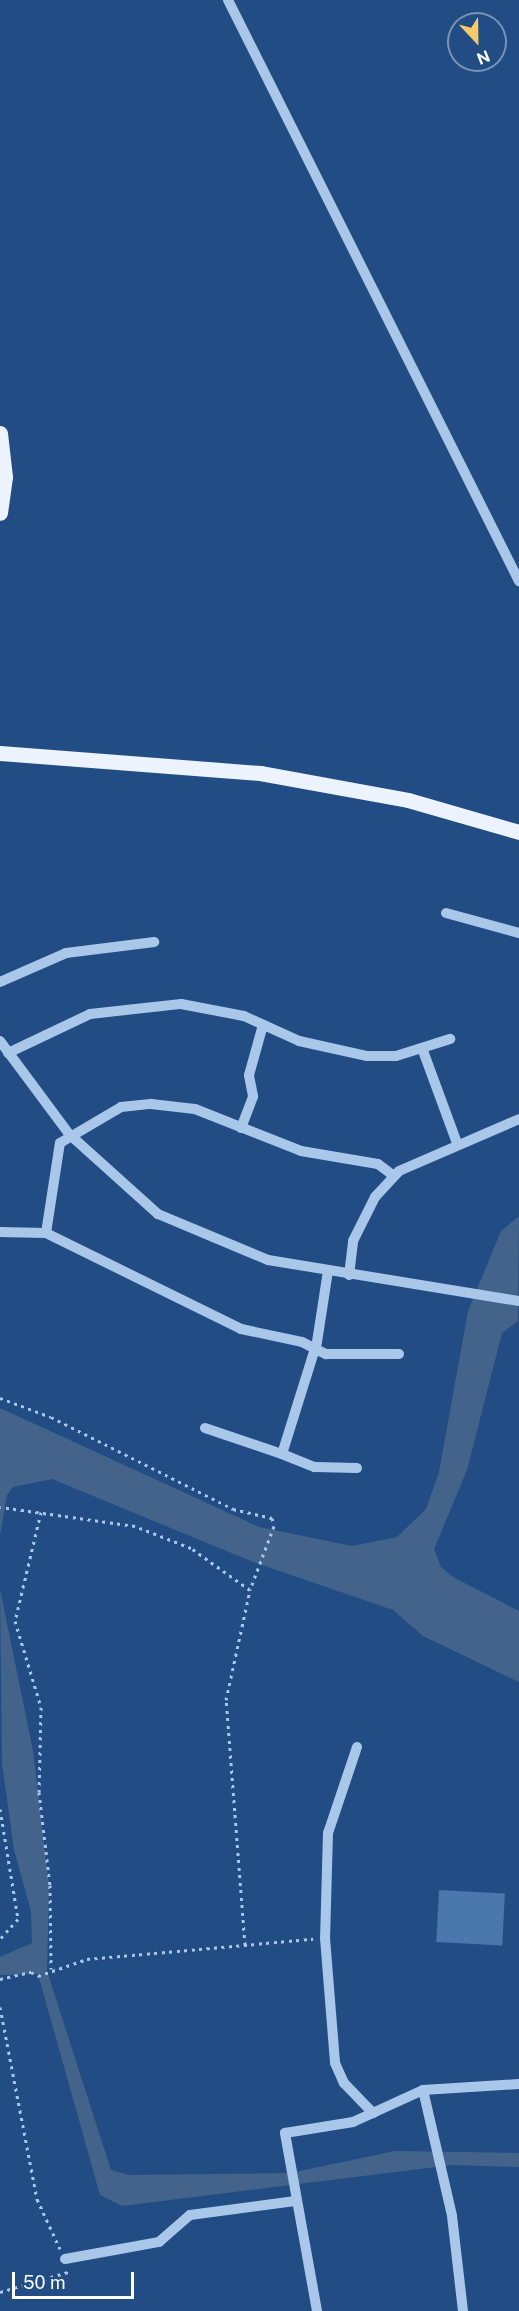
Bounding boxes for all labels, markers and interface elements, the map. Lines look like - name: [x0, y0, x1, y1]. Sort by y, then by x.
- north arrow: [447, 12, 507, 72]
- text: N: [474, 46, 493, 68]
- scale bar: [15, 2260, 136, 2298]
- text: 50 m: [23, 2272, 66, 2293]

